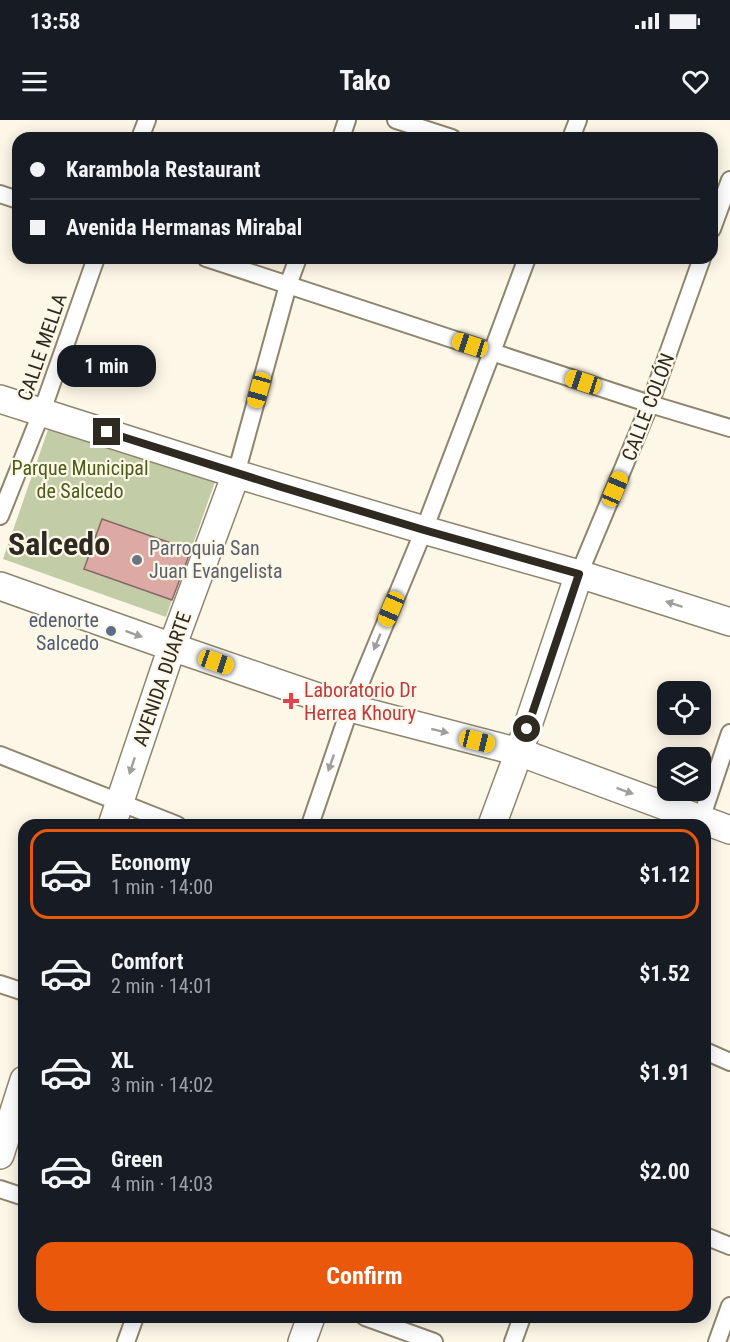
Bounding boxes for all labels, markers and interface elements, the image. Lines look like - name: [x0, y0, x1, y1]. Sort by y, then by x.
- text: 13:58: [30, 9, 81, 34]
- icon: menu: [18, 65, 51, 98]
- text: Tako: [339, 65, 391, 97]
- icon: heart: [679, 65, 712, 98]
- text: Karambola Restaurant: [66, 157, 261, 182]
- text: Avenida Hermanas Mirabal: [66, 215, 302, 240]
- street label: CALLE MELLA: [12, 290, 72, 404]
- car: [450, 331, 490, 359]
- callout: 1 min: [57, 345, 156, 387]
- street label: CALLE COLÓN: [617, 350, 679, 464]
- text: 1 min: [84, 354, 129, 378]
- car: [563, 368, 603, 396]
- car: [245, 370, 273, 410]
- route end: [93, 418, 120, 445]
- park label: Parque Municipal de Salcedo: [11, 456, 149, 503]
- car: [600, 469, 630, 509]
- district label: Salcedo: [8, 525, 110, 563]
- place label: Parroquia San Juan Evangelista: [149, 536, 283, 583]
- marker: Parroquia San Juan Evangelista: [130, 553, 144, 567]
- car: [376, 589, 406, 629]
- one-way arrow: [665, 599, 683, 608]
- place label: edenorte Salcedo: [29, 608, 99, 655]
- street label: AVENIDA DUARTE: [128, 609, 196, 749]
- marker: edenorte Salcedo: [104, 624, 118, 638]
- one-way arrow: [125, 629, 143, 639]
- one-way arrow: [372, 634, 382, 652]
- car: [196, 648, 236, 676]
- place label: Laboratorio Dr Herrea Khoury: [304, 678, 417, 725]
- map controls: [657, 681, 711, 801]
- button: locate: [657, 681, 711, 735]
- marker: Laboratorio Dr Herrea Khoury: [282, 692, 300, 710]
- route start: [513, 715, 540, 742]
- one-way arrow: [431, 727, 449, 736]
- car: [457, 728, 497, 754]
- button: layers: [657, 747, 711, 801]
- one-way arrow: [326, 754, 335, 772]
- one-way arrow: [127, 757, 137, 775]
- one-way arrow: [616, 787, 634, 796]
- icon: car: [39, 847, 93, 901]
- text: Economy: [111, 850, 191, 875]
- text: $1.12: [639, 862, 690, 887]
- text: 1 min · 14:00: [111, 875, 213, 899]
- icon: car: [39, 946, 93, 1000]
- text: Comfort: [111, 949, 184, 974]
- text: $1.52: [639, 961, 690, 986]
- text: 2 min · 14:01: [111, 974, 213, 998]
- icon: car: [39, 1045, 93, 1099]
- text: XL: [111, 1048, 134, 1073]
- text: $1.91: [639, 1060, 690, 1085]
- text: 3 min · 14:02: [111, 1073, 213, 1097]
- icon: car: [39, 1144, 93, 1198]
- text: Green: [111, 1147, 163, 1172]
- text: $2.00: [639, 1159, 690, 1184]
- text: 4 min · 14:03: [111, 1172, 213, 1196]
- button: Confirm: [36, 1242, 693, 1311]

